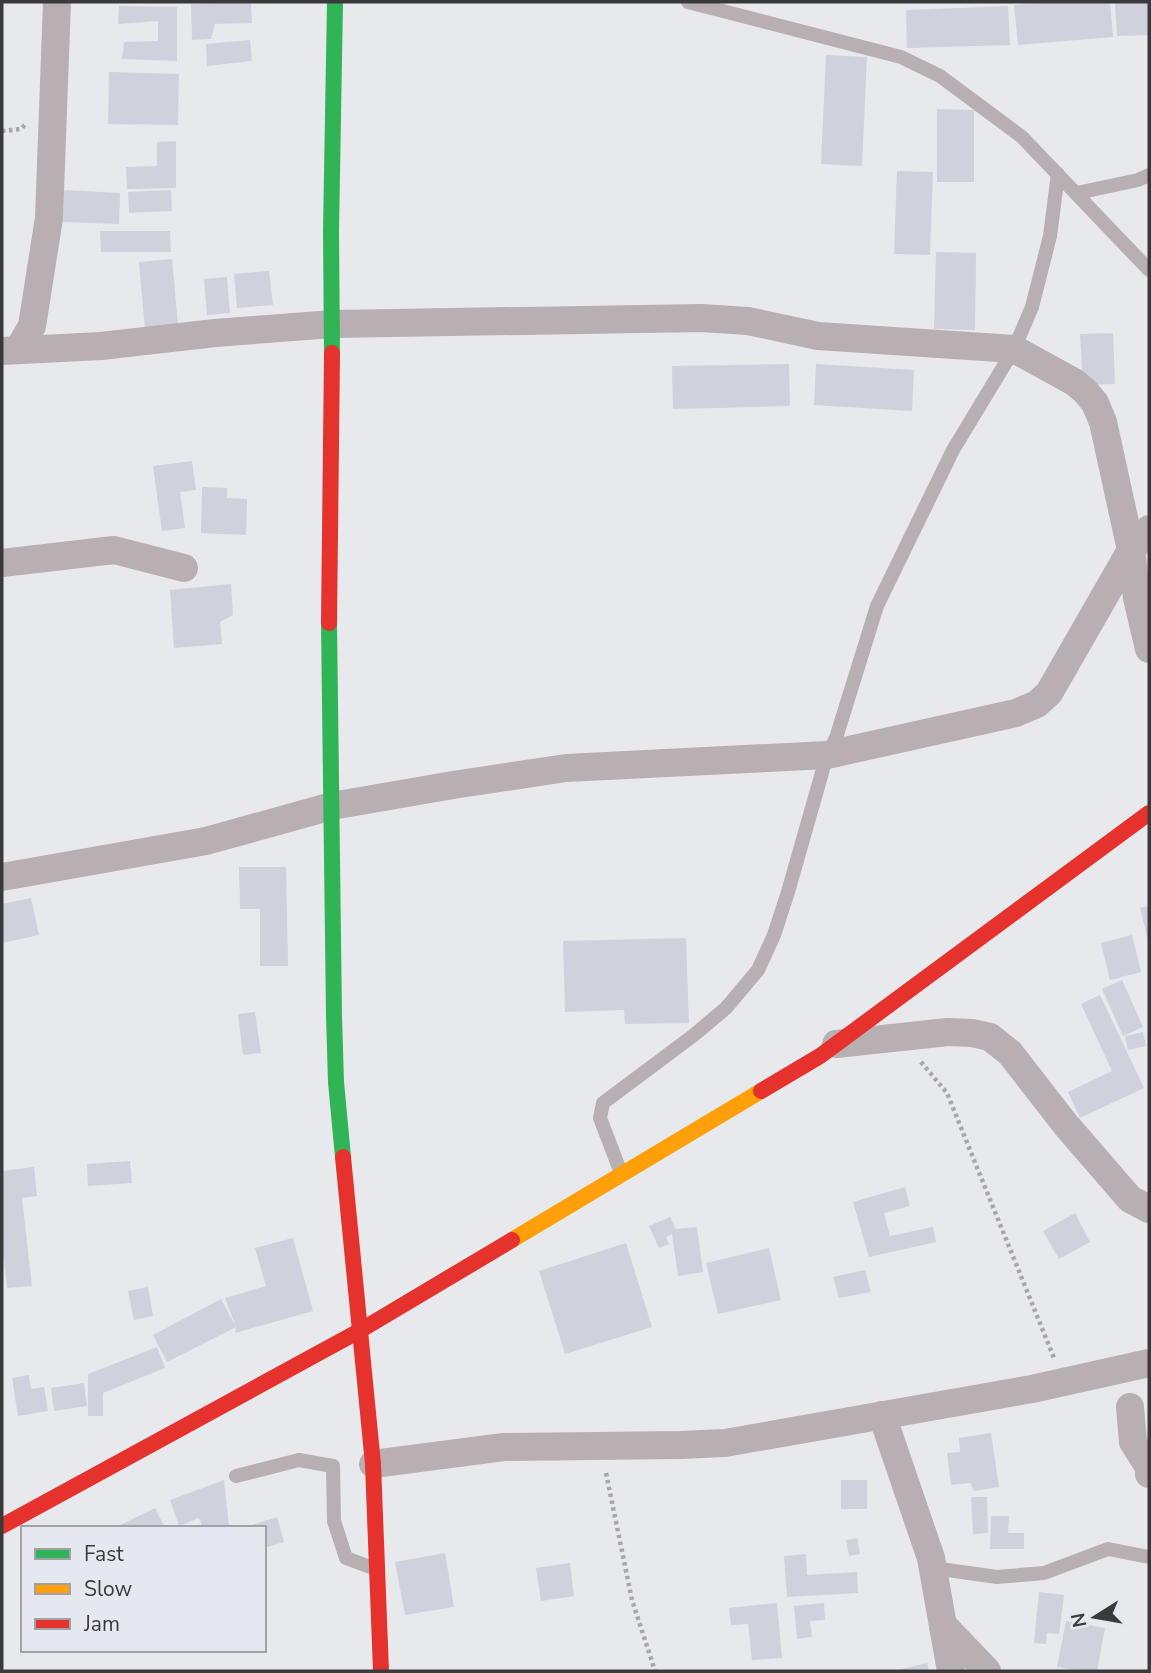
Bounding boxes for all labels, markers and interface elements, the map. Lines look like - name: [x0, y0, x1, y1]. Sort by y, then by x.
- legend: [21, 1526, 266, 1652]
- text: Fast: [84, 1540, 124, 1568]
- text: Slow: [84, 1575, 133, 1603]
- north arrow: [1060, 1582, 1130, 1652]
- text: Jam: [83, 1610, 120, 1638]
- text: N: [1065, 1611, 1093, 1630]

